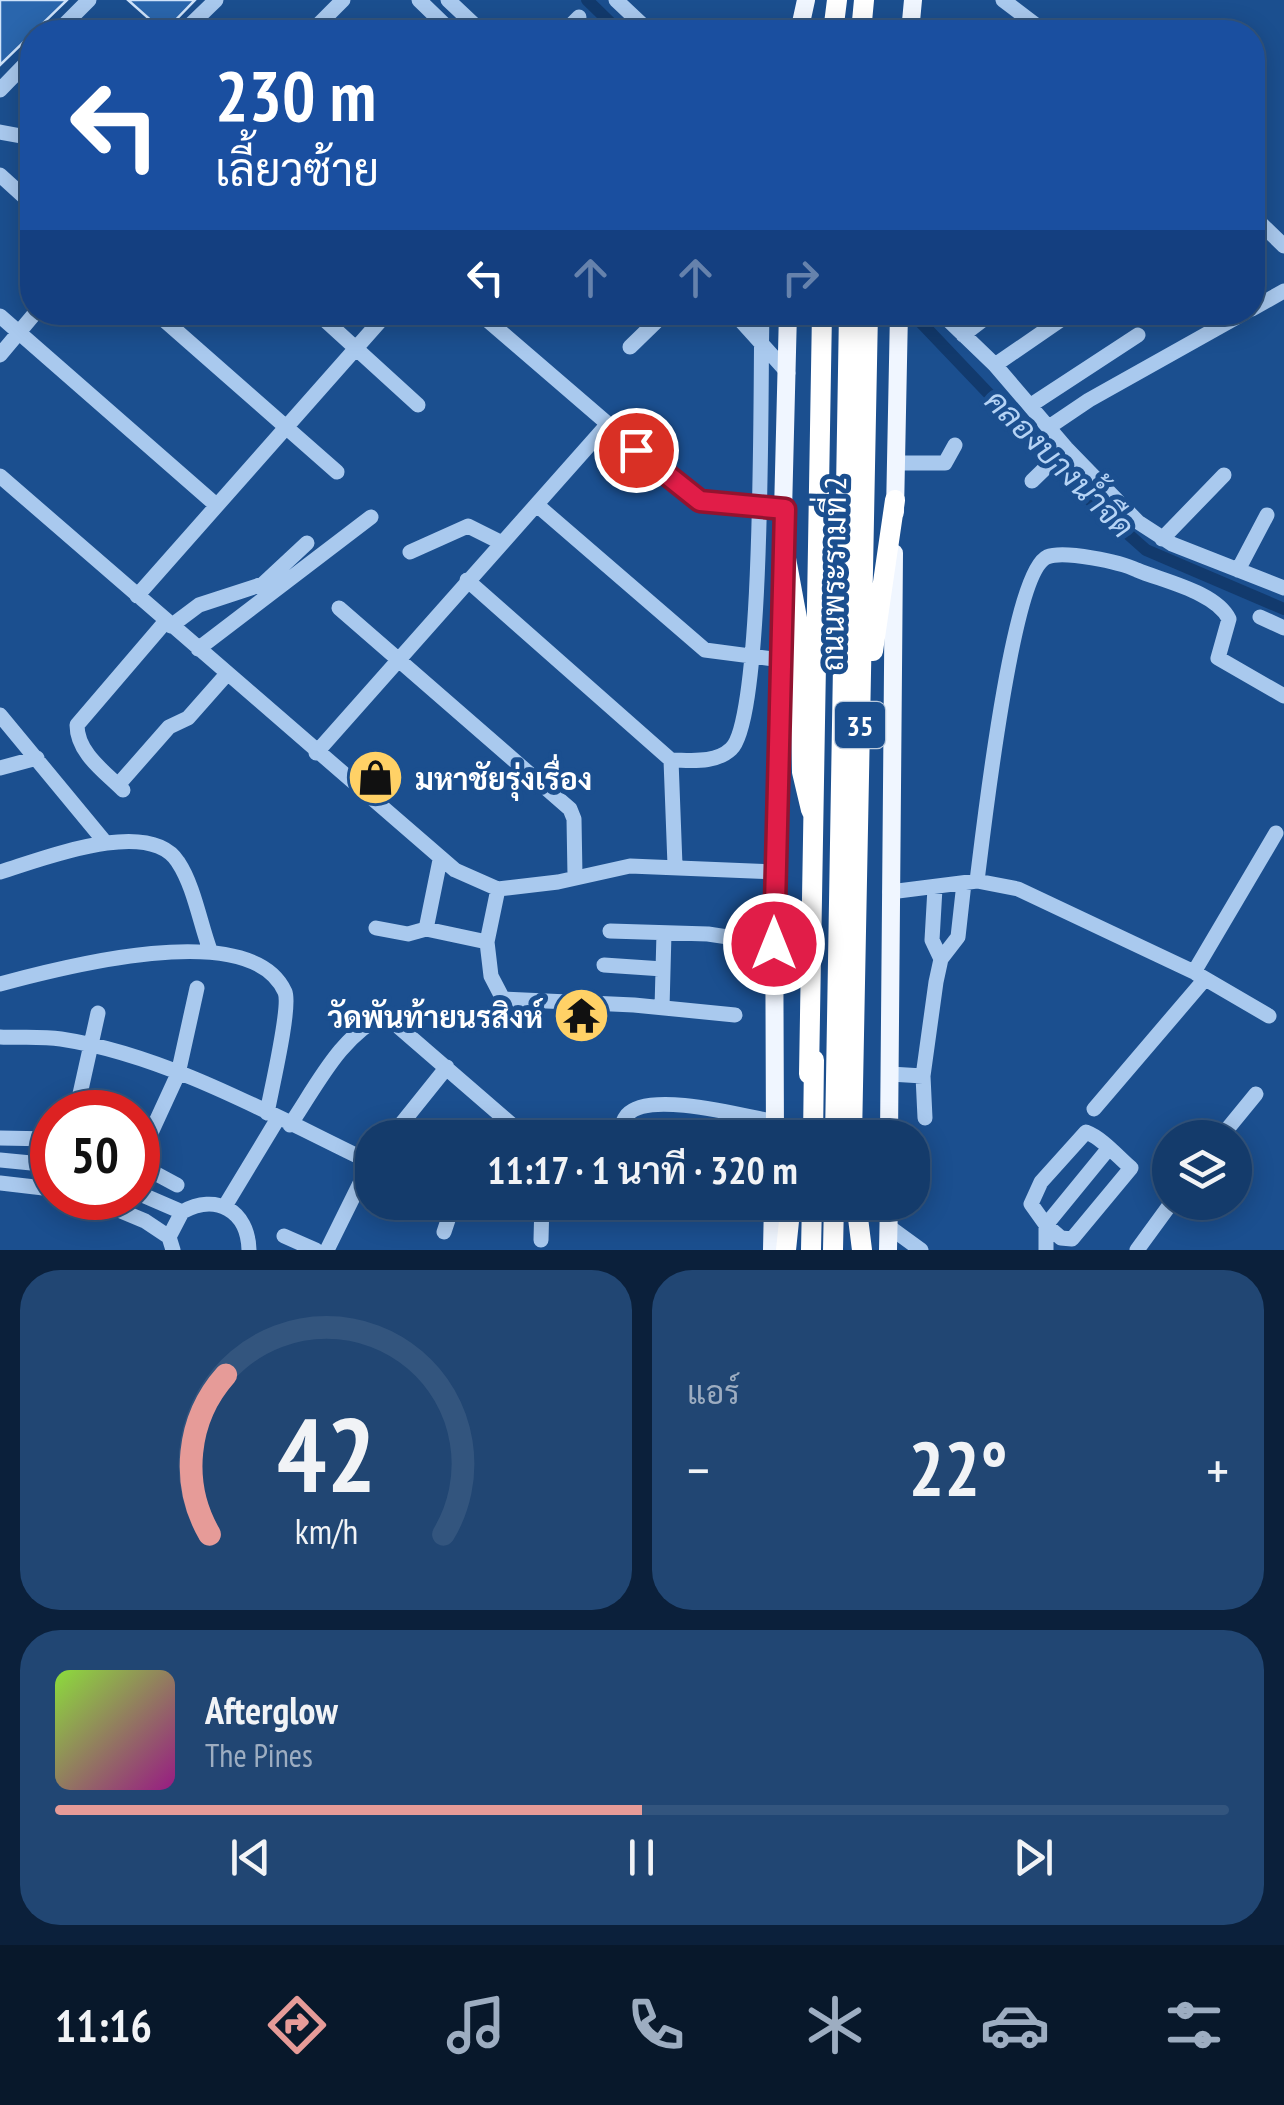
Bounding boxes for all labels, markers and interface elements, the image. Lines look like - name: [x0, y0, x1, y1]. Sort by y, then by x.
- text: 230 m: [215, 50, 376, 140]
- icon: left: [50, 60, 180, 190]
- text: เลี้ยวซ้าย: [215, 140, 379, 198]
- icon: left: [458, 250, 513, 305]
- icon: ahead: [563, 250, 618, 305]
- icon: ahead: [668, 250, 723, 305]
- icon: right: [773, 250, 828, 305]
- water label: คลองบางน้ำจืด: [976, 374, 1149, 547]
- pin: [594, 408, 679, 493]
- icon: arrive: [609, 423, 664, 478]
- street label: ถนนพระรามที่ 2: [807, 476, 854, 672]
- road number: 35: [835, 702, 885, 748]
- shop icon: มหาชัยรุ่งเรื่อง: [346, 748, 406, 808]
- place label: มหาชัยรุ่งเรื่อง: [415, 754, 592, 801]
- position arrow: [722, 892, 826, 996]
- temple icon: วัดพันท้ายนรสิงห์: [552, 986, 612, 1046]
- place label: วัดพันท้ายนรสิงห์: [327, 997, 544, 1036]
- speed limit sign: 50: [30, 1090, 160, 1220]
- map controls: [1152, 1120, 1252, 1220]
- button: layers: [1152, 1120, 1252, 1220]
- text: 11:17 · 1 นาที · 320 m: [487, 1145, 798, 1194]
- text: แอร์: [687, 1371, 740, 1413]
- text: 42: [276, 1386, 376, 1521]
- text: 22°: [908, 1420, 1008, 1517]
- text: −: [687, 1434, 710, 1505]
- text: +: [1206, 1434, 1229, 1505]
- text: km/h: [294, 1508, 358, 1554]
- text: Afterglow: [205, 1685, 338, 1734]
- text: The Pines: [205, 1734, 313, 1776]
- icon: previous: [223, 1830, 278, 1885]
- icon: pause: [614, 1830, 669, 1885]
- icon: next: [1006, 1830, 1061, 1885]
- icon: directions: [262, 1990, 332, 2060]
- icon: music: [441, 1990, 511, 2060]
- icon: phone: [621, 1990, 691, 2060]
- icon: climate: [800, 1990, 870, 2060]
- icon: car: [980, 1990, 1050, 2060]
- icon: filters: [1159, 1990, 1229, 2060]
- text: 11:16: [55, 1996, 152, 2054]

